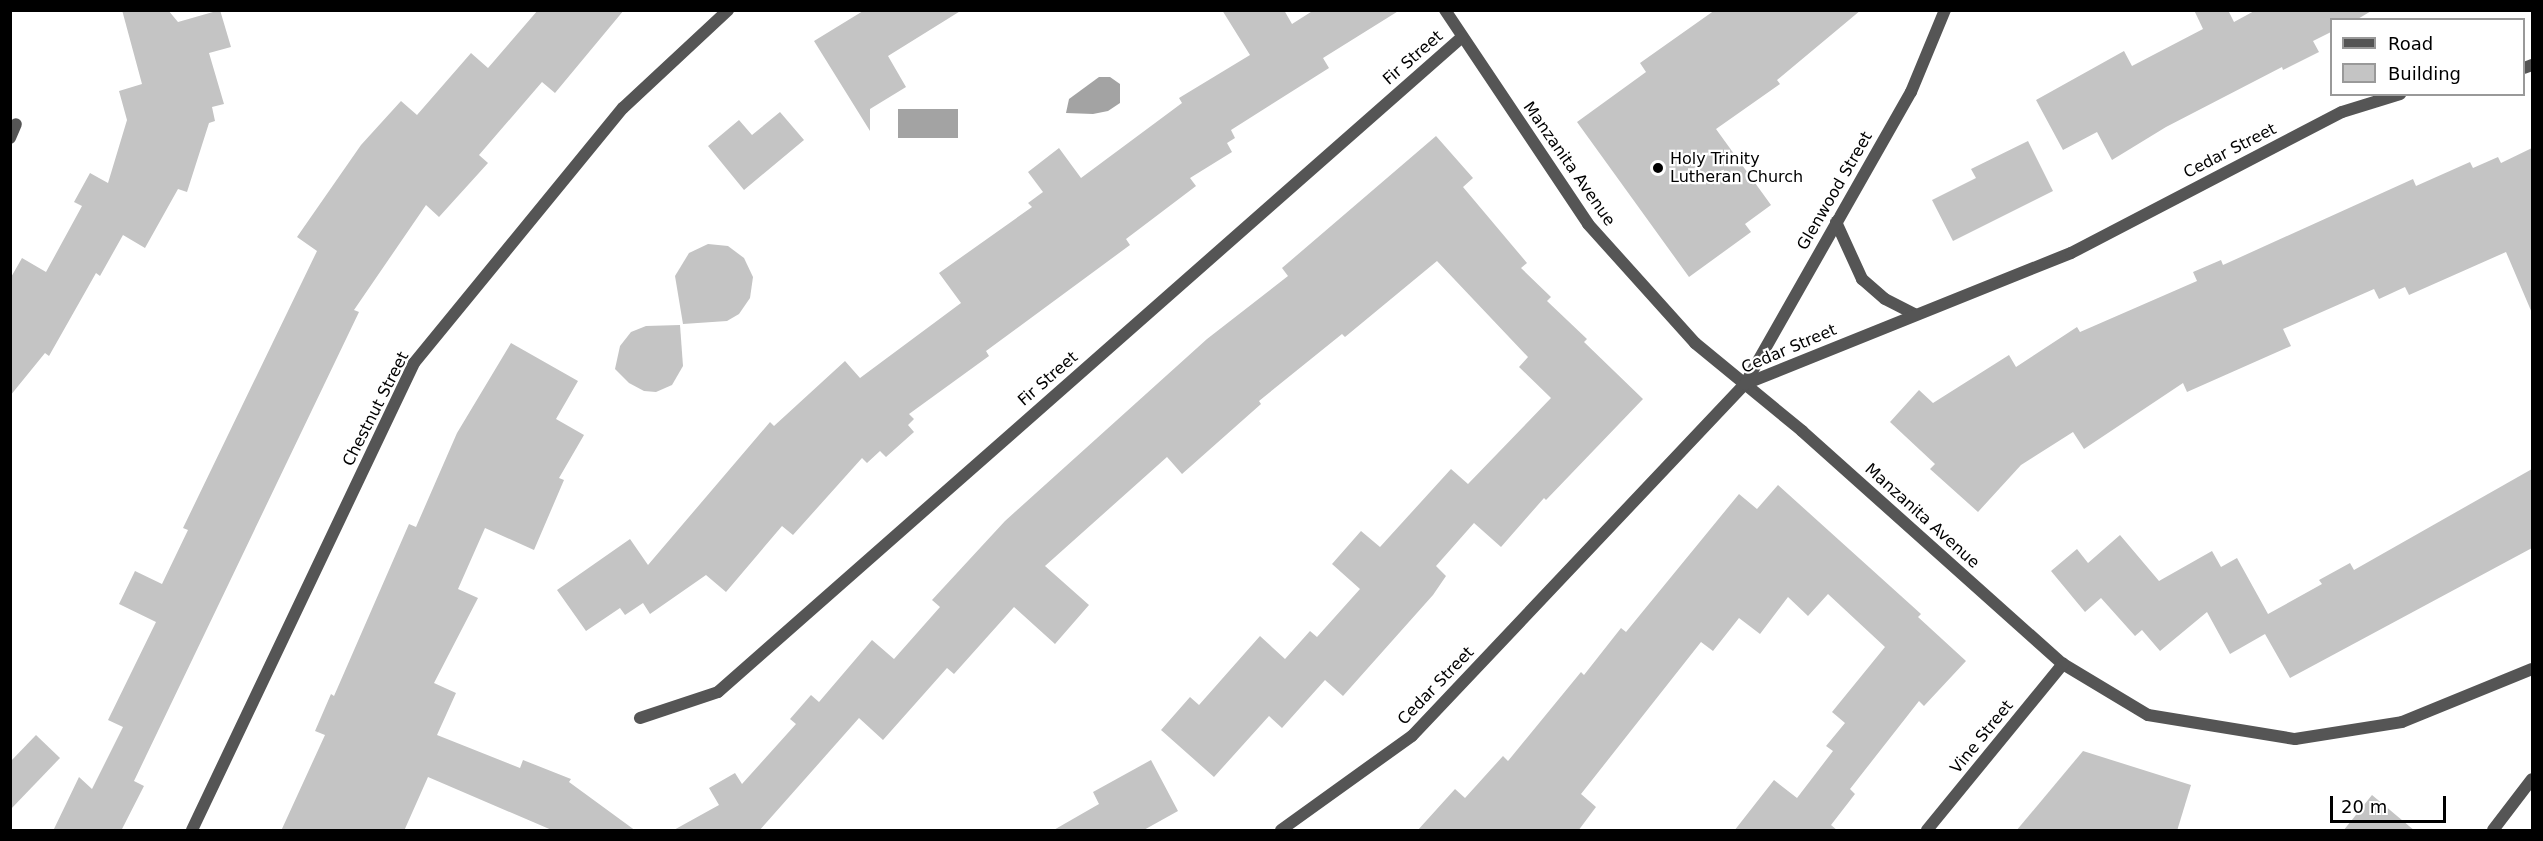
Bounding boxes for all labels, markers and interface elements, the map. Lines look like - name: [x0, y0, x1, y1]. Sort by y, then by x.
- legend: [2330, 18, 2525, 96]
- street label: Fir Street: [1379, 27, 1447, 89]
- text: Road: [2388, 33, 2433, 54]
- text: Building: [2388, 63, 2461, 84]
- street label: Manzanita Avenue: [1519, 98, 1619, 230]
- street label: Cedar Street: [2181, 119, 2279, 183]
- street label: Glenwood Street: [1793, 128, 1877, 254]
- place label: Holy Trinity Lutheran Church: [1670, 149, 1803, 187]
- marker: Holy Trinity Lutheran Church: [1651, 161, 1665, 175]
- street label: Cedar Street: [1739, 320, 1839, 378]
- street label: Chestnut Street: [339, 348, 413, 470]
- street label: Fir Street: [1014, 348, 1082, 410]
- street label: Manzanita Avenue: [1861, 460, 1983, 572]
- street label: Cedar Street: [1394, 643, 1478, 729]
- street label: Vine Street: [1947, 696, 2017, 778]
- scale bar: [2333, 784, 2448, 822]
- text: 20 m: [2341, 796, 2387, 817]

